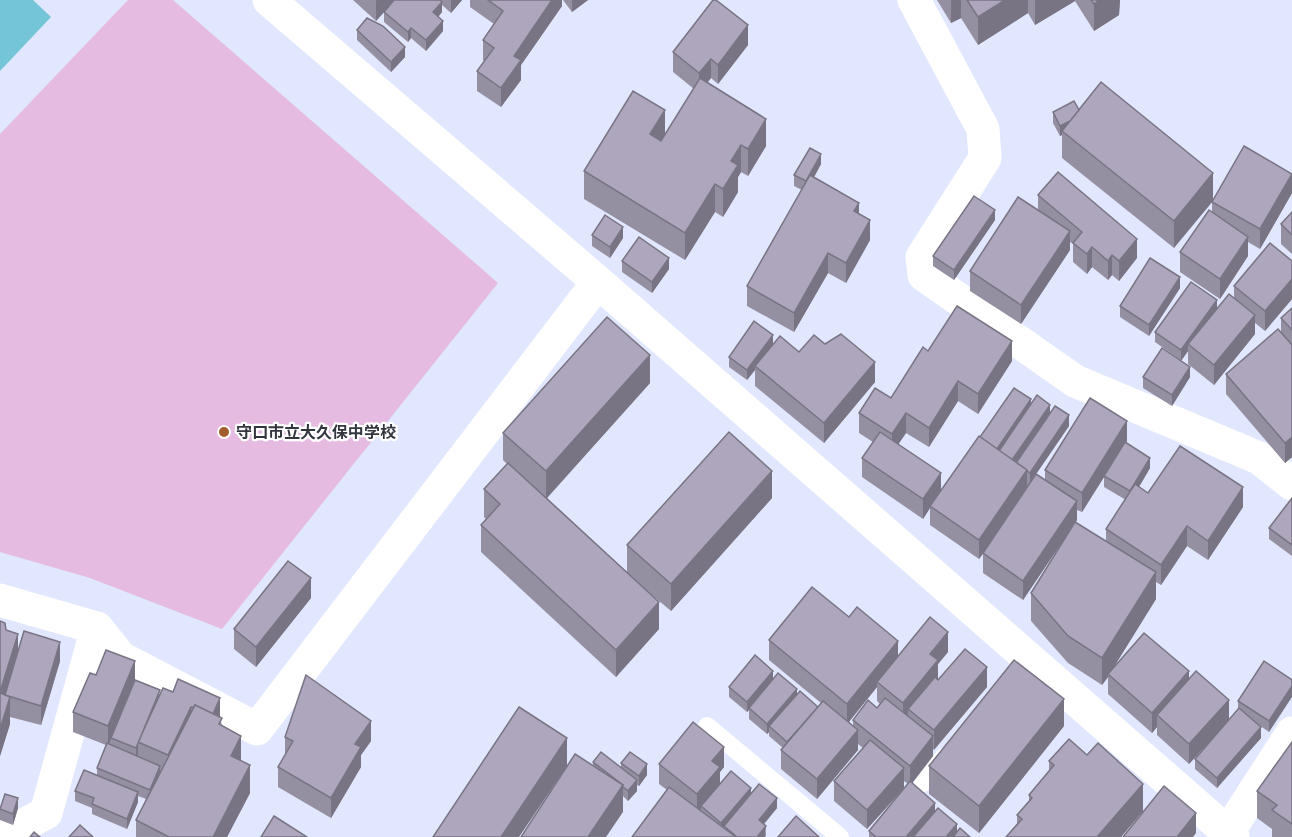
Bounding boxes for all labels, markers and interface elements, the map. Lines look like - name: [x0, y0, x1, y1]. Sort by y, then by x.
- place label: 守口市立大久保中学校: [236, 421, 396, 443]
- marker: 守口市立大久保中学校: [217, 425, 231, 439]

